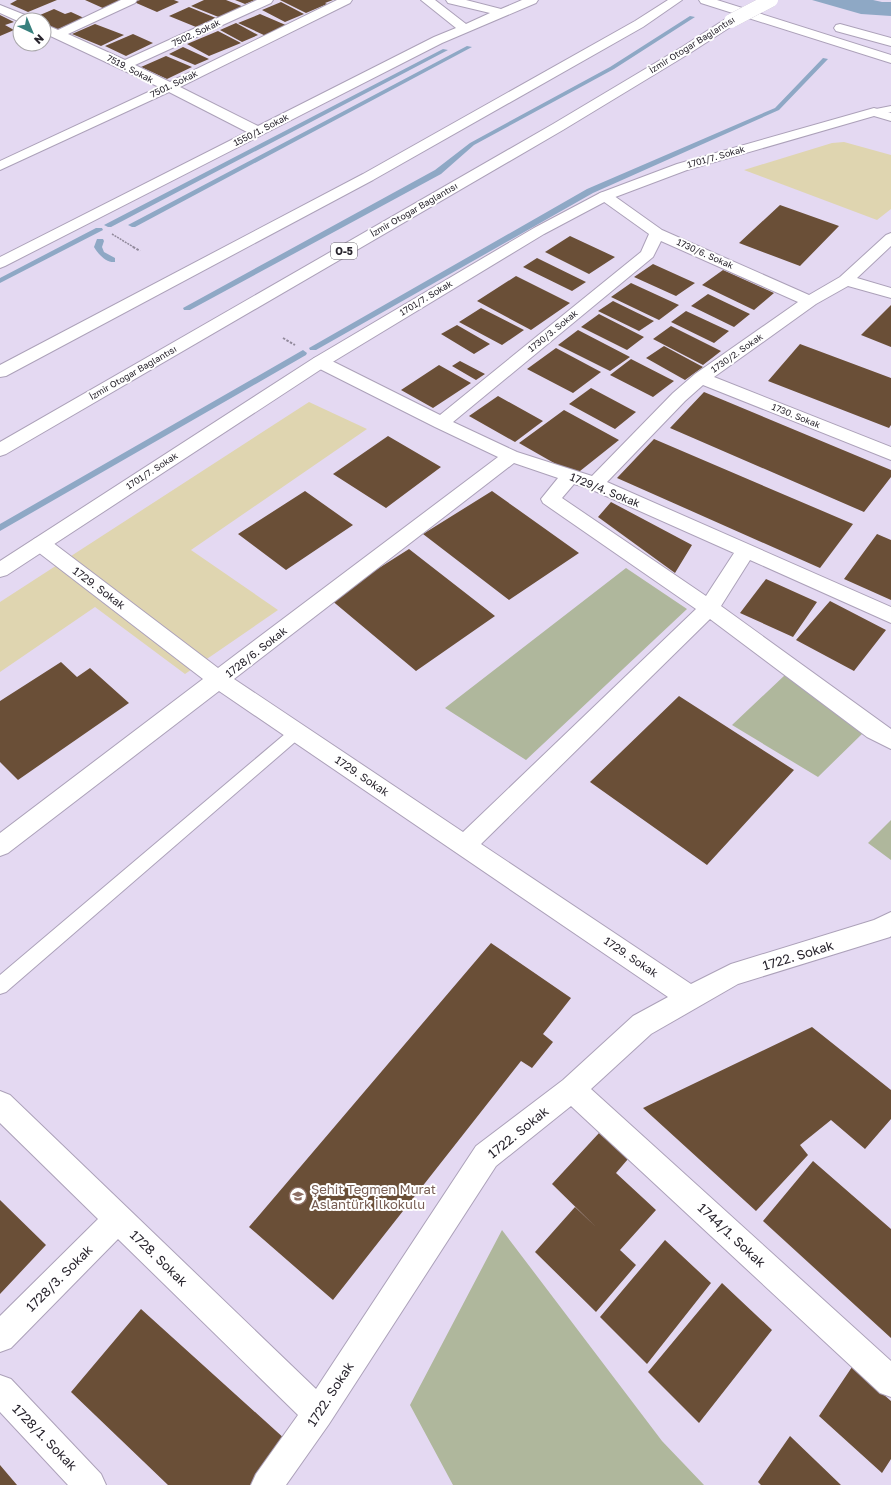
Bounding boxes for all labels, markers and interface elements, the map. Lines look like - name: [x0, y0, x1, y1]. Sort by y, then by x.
- north arrow: [12, 12, 52, 52]
- street label: İzmir Otogar Bağlantısı: [647, 14, 737, 75]
- street label: 7502. Sokak: [170, 17, 222, 49]
- text: N: [32, 32, 47, 47]
- street label: 7519. Sokak: [105, 52, 155, 85]
- street label: 7501. Sokak: [148, 67, 199, 100]
- street label: 1550/1. Sokak: [231, 111, 290, 148]
- street label: 1701/7. Sokak: [686, 143, 746, 170]
- street label: İzmir Otogar Bağlantısı: [368, 180, 459, 239]
- street label: 1730/6. Sokak: [675, 236, 735, 271]
- road number: O-5: [331, 243, 357, 259]
- street label: 1701/7. Sokak: [397, 278, 454, 318]
- street label: 1730/3. Sokak: [526, 307, 580, 354]
- street label: 1730/2. Sokak: [709, 331, 765, 375]
- street label: İzmir Otogar Bağlantısı: [87, 343, 178, 402]
- street label: 1730. Sokak: [770, 401, 822, 430]
- street label: 1701/7. Sokak: [124, 450, 180, 491]
- street label: 1729/4. Sokak: [568, 470, 642, 510]
- street label: 1729. Sokak: [70, 564, 128, 612]
- street label: 1728/6. Sokak: [222, 624, 289, 680]
- street label: 1729. Sokak: [333, 753, 392, 798]
- street label: 1729. Sokak: [602, 934, 661, 979]
- street label: 1722. Sokak: [761, 936, 836, 973]
- street label: 1722. Sokak: [484, 1102, 552, 1161]
- place label: Şehit Teğmen Murat Aslantürk İlkokulu: [311, 1181, 436, 1212]
- school or university icon: Şehit Teğmen Murat Aslantürk İlkokulu: [288, 1186, 308, 1206]
- street label: 1744/1. Sokak: [695, 1200, 770, 1271]
- street label: 1728. Sokak: [127, 1227, 192, 1290]
- street label: 1728/3. Sokak: [22, 1241, 96, 1315]
- street label: 1722. Sokak: [303, 1358, 357, 1429]
- street label: 1728/1. Sokak: [9, 1400, 81, 1474]

